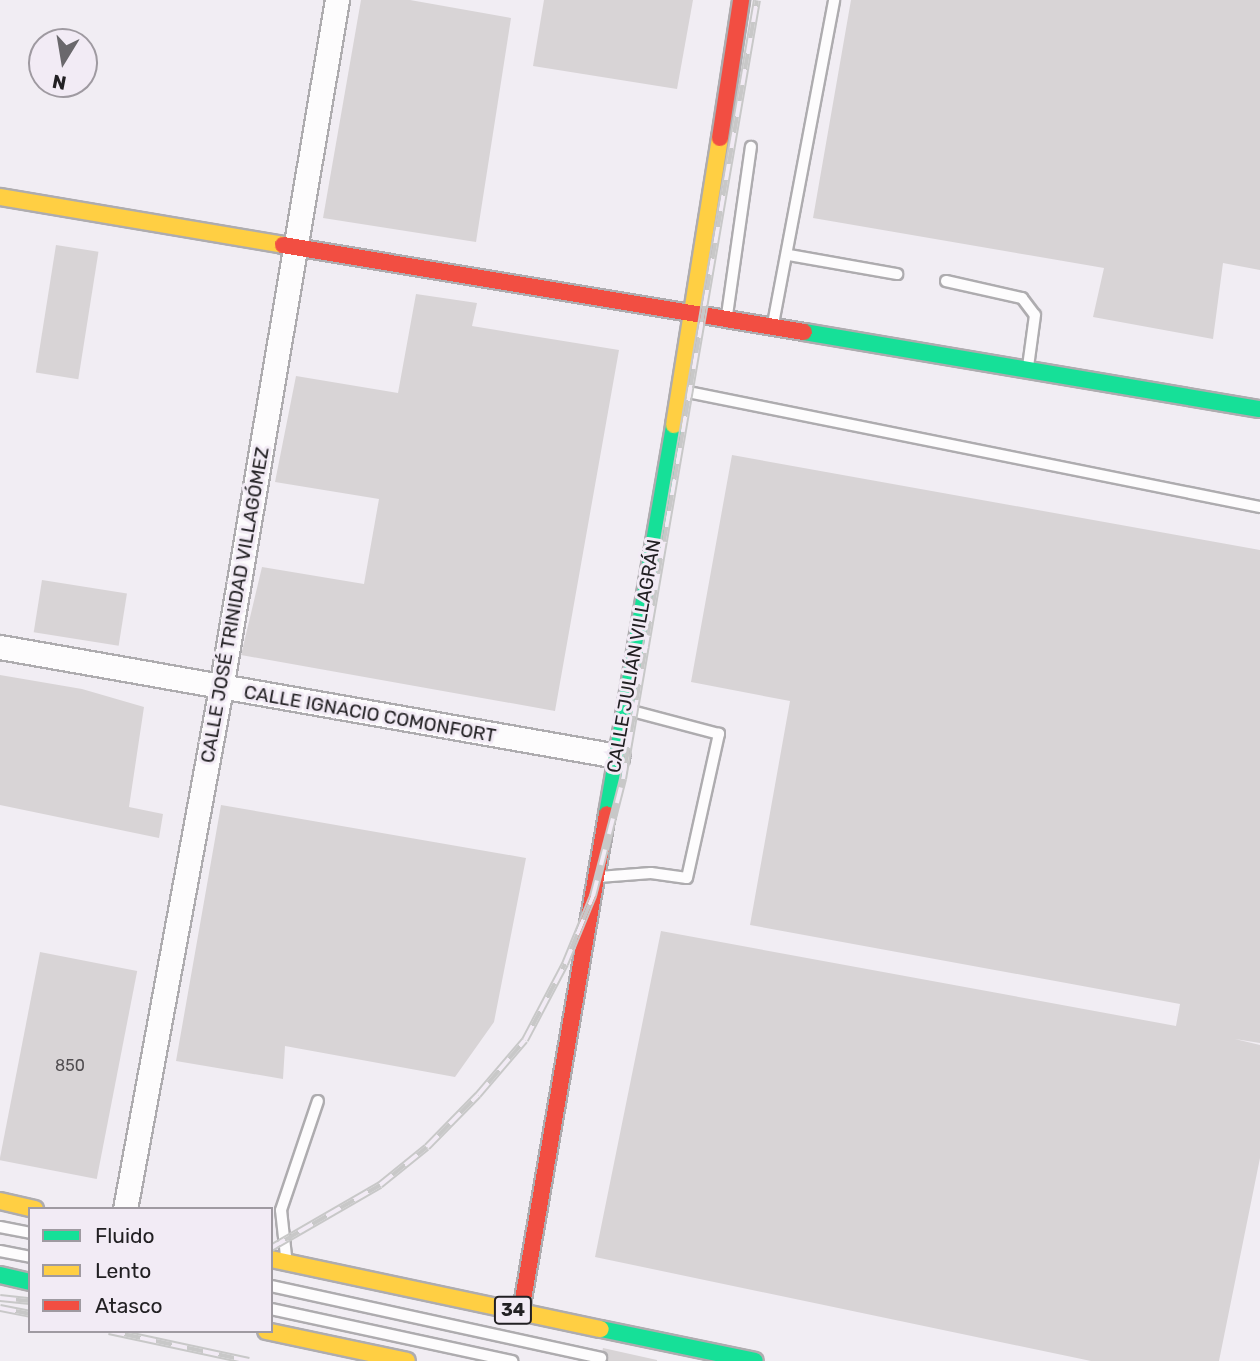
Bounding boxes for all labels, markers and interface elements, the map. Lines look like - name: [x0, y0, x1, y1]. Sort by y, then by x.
- north arrow: [28, 28, 98, 98]
- text: N: [50, 70, 68, 95]
- street label: CALLE JOSÉ TRINIDAD VILLAGÓMEZ: [196, 445, 274, 765]
- street label: CALLE JULIÁN VILLAGRÁN: [602, 537, 666, 775]
- street label: CALLE IGNACIO COMONFORT: [242, 681, 498, 747]
- house number: 850: [55, 1056, 85, 1076]
- legend: [28, 1207, 273, 1333]
- text: Fluido: [95, 1223, 155, 1248]
- text: Lento: [95, 1258, 151, 1283]
- text: Atasco: [95, 1293, 163, 1318]
- road number: 34: [494, 1296, 532, 1324]

